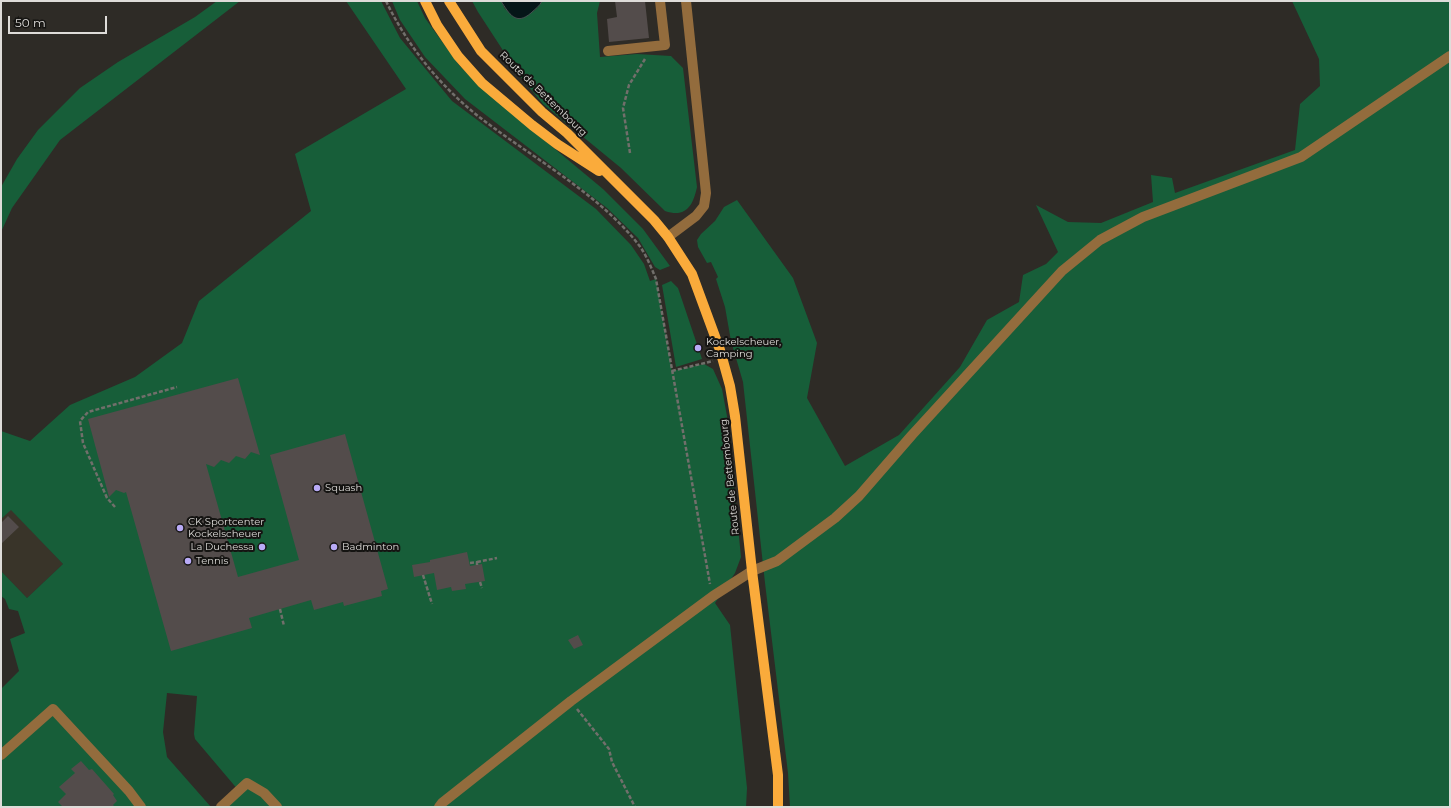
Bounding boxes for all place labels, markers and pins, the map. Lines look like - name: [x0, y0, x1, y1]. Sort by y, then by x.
- place label: Kockelscheuer, Camping: [706, 336, 781, 360]
- marker: Kockelscheuer, Camping: [693, 343, 703, 353]
- place label: Squash: [325, 482, 362, 494]
- marker: Squash: [312, 483, 322, 493]
- place label: CK Sportcenter Kockelscheuer: [188, 516, 264, 540]
- marker: CK Sportcenter Kockelscheuer: [175, 523, 185, 533]
- place label: La Duchessa: [191, 541, 254, 553]
- place label: Badminton: [342, 541, 399, 553]
- marker: La Duchessa: [257, 542, 267, 552]
- marker: Badminton: [329, 542, 339, 552]
- place label: Tennis: [196, 555, 228, 567]
- marker: Tennis: [183, 556, 193, 566]

